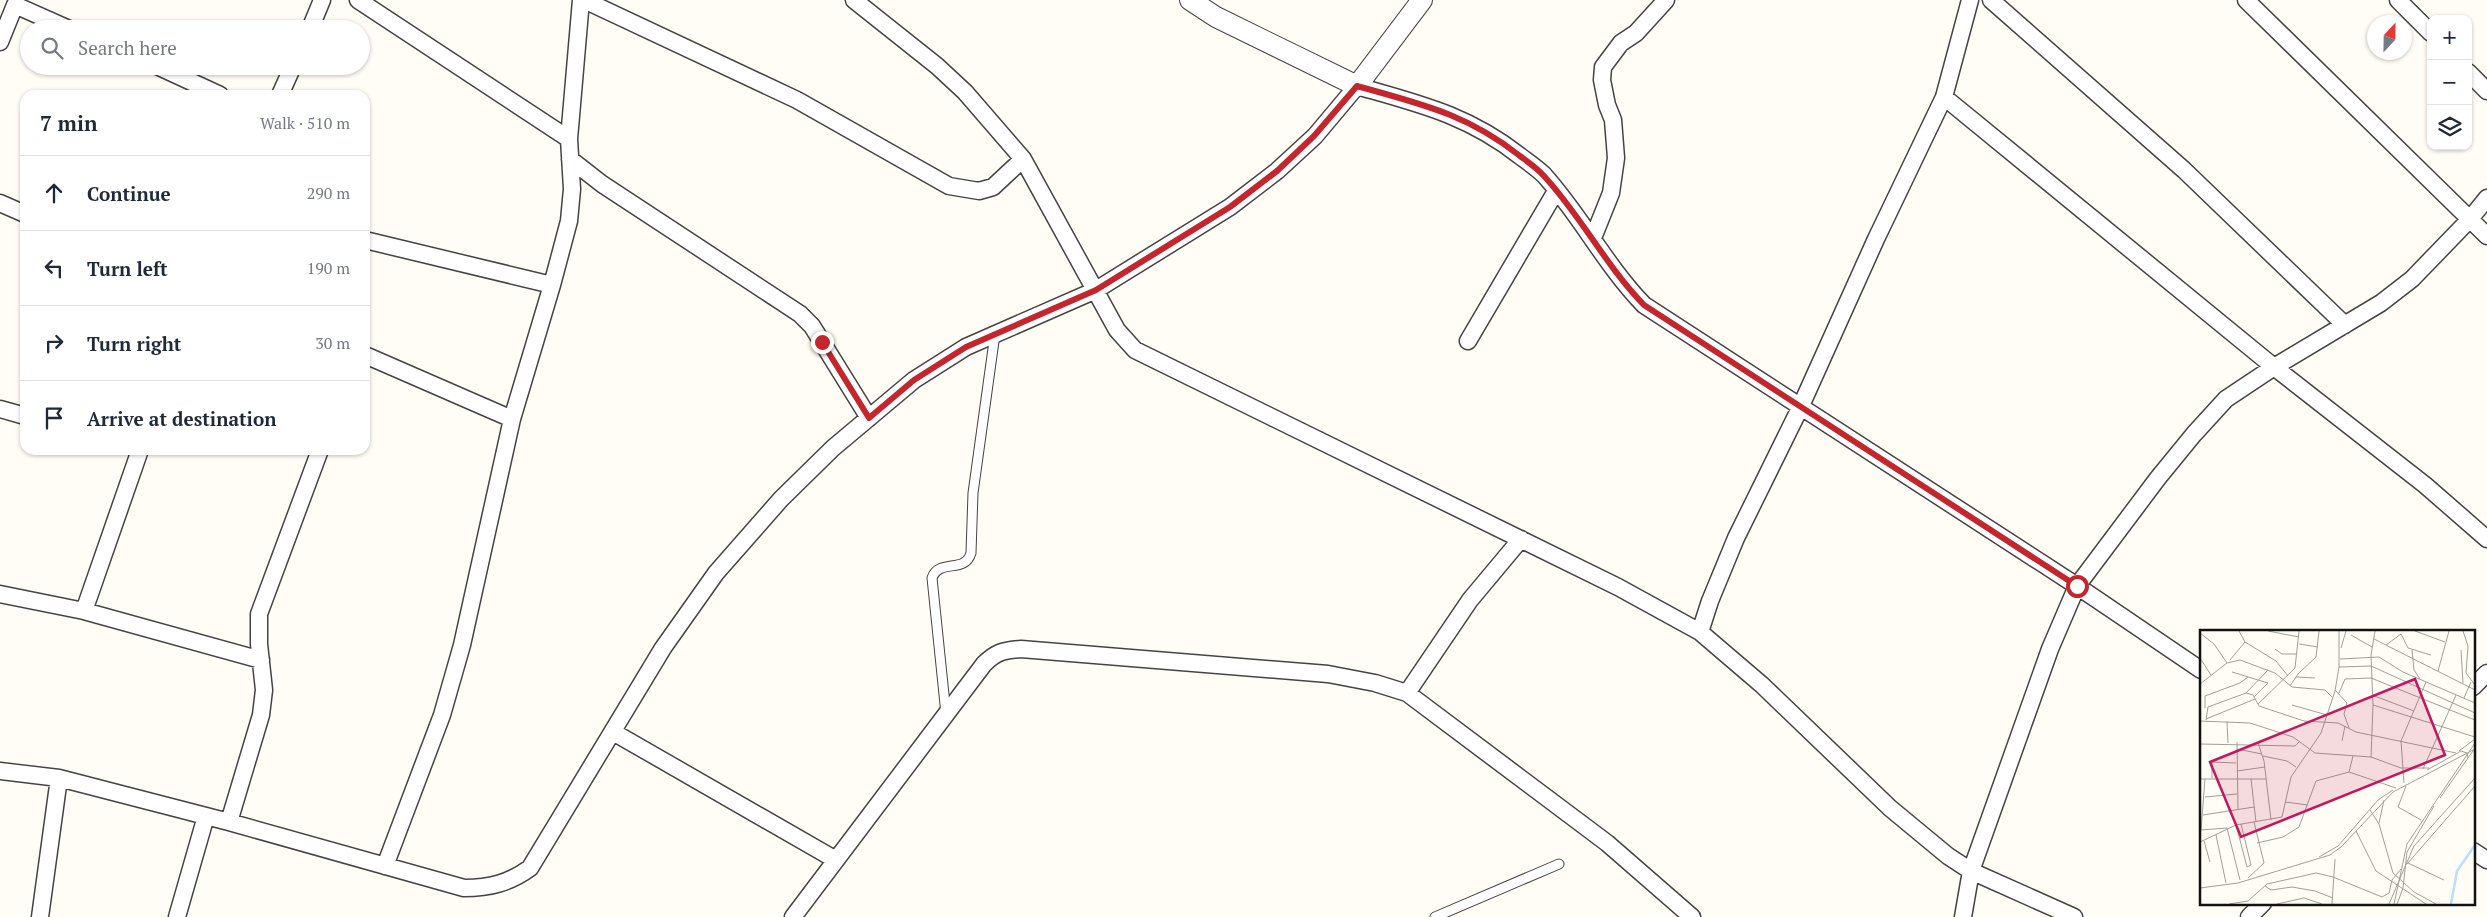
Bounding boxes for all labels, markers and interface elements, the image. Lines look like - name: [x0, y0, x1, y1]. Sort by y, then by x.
- north arrow: [2367, 15, 2412, 60]
- map controls: [2427, 15, 2472, 150]
- button: +: [2427, 15, 2472, 60]
- search box: [20, 20, 370, 75]
- icon: search: [38, 34, 66, 62]
- text: Search here: [78, 35, 177, 60]
- button: −: [2427, 60, 2472, 105]
- button: layers: [2427, 105, 2472, 150]
- text: 7 min: [40, 109, 97, 137]
- text: Walk · 510 m: [260, 112, 350, 134]
- icon: ahead: [40, 179, 68, 207]
- text: Continue: [87, 181, 171, 206]
- text: 290 m: [307, 182, 350, 204]
- icon: left: [40, 254, 68, 282]
- text: Turn left: [87, 256, 168, 281]
- text: 190 m: [307, 257, 350, 279]
- icon: right: [40, 329, 68, 357]
- text: Turn right: [87, 331, 181, 356]
- route end: [811, 331, 834, 354]
- text: 30 m: [315, 332, 350, 354]
- icon: arrive: [40, 404, 68, 432]
- text: Arrive at destination: [87, 406, 276, 431]
- route start: [2066, 575, 2089, 598]
- inset map: [2200, 630, 2474, 904]

